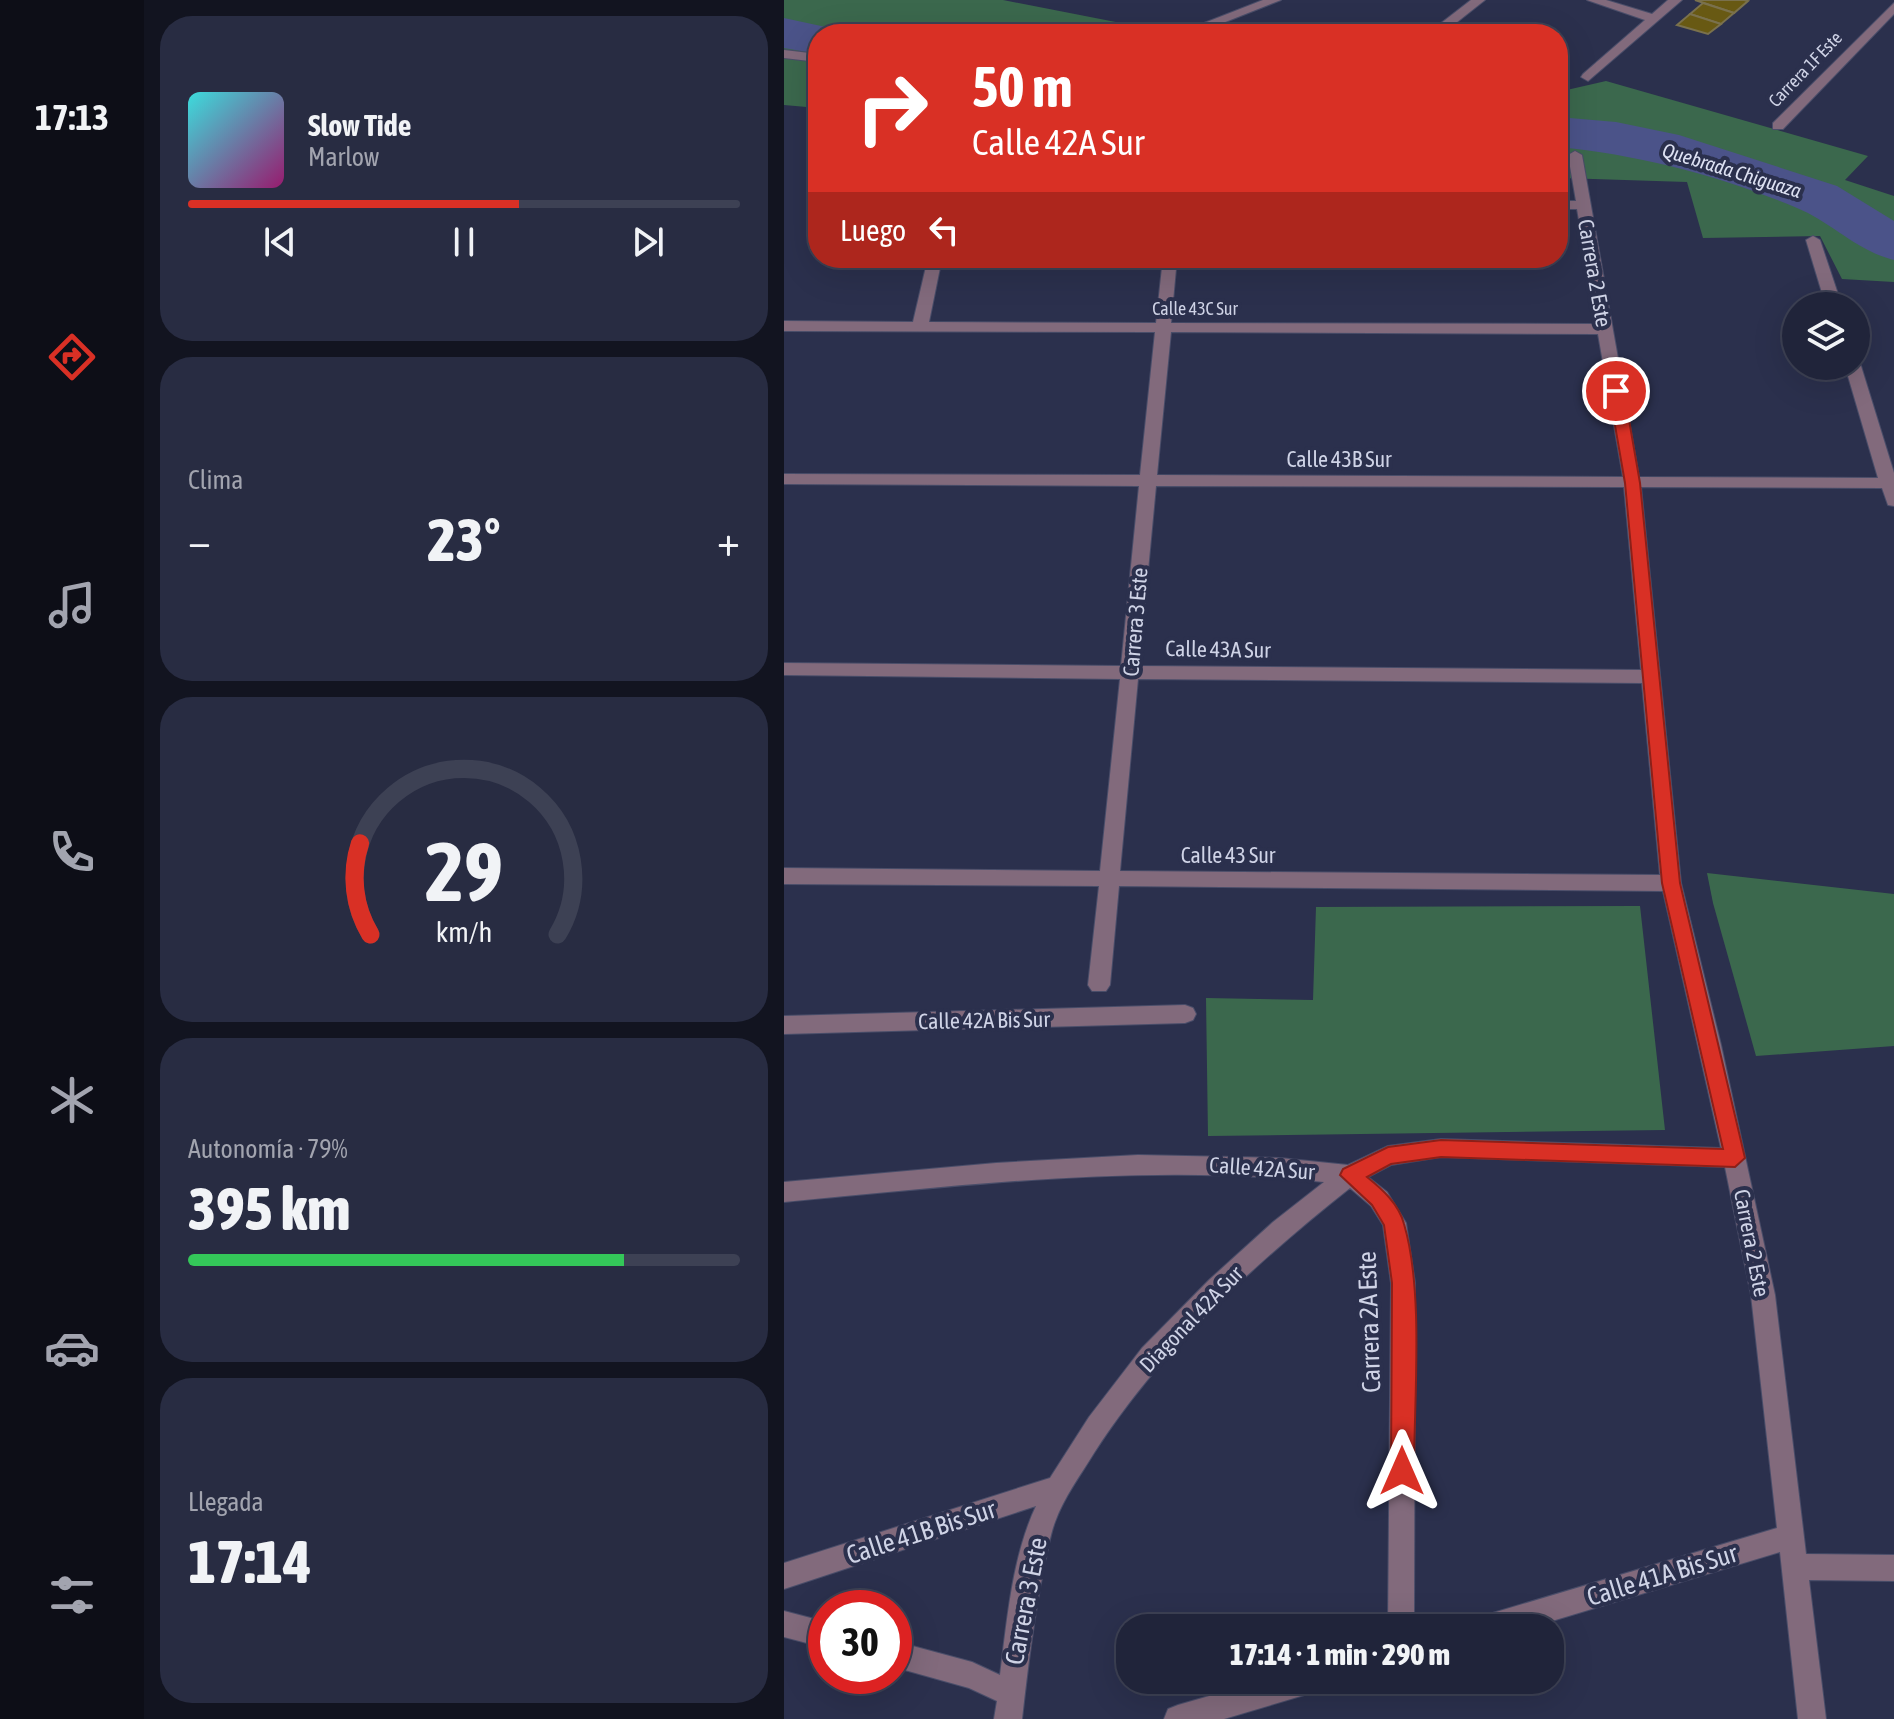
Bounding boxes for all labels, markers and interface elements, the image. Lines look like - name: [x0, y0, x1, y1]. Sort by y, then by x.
- street label: Carrera 1F Este: [1764, 27, 1846, 111]
- text: 50 m: [972, 55, 1073, 119]
- icon: right: [840, 56, 944, 160]
- text: 17:13: [35, 96, 109, 138]
- text: Slow Tide: [308, 108, 411, 142]
- text: Calle 42A Sur: [972, 121, 1144, 163]
- water label: Quebrada Chiguaza: [1660, 138, 1804, 202]
- text: Marlow: [308, 142, 379, 172]
- icon: left: [922, 208, 966, 252]
- text: Luego: [840, 213, 906, 247]
- street label: Carrera 2 Este: [1573, 217, 1617, 329]
- icon: previous: [258, 220, 302, 264]
- icon: pause: [442, 220, 486, 264]
- icon: next: [626, 220, 670, 264]
- map controls: [1782, 292, 1870, 380]
- button: layers: [1782, 292, 1870, 380]
- street label: Calle 43C Sur: [1152, 298, 1238, 319]
- icon: directions: [44, 329, 100, 385]
- pin: [1582, 357, 1650, 425]
- icon: arrive: [1594, 369, 1638, 413]
- street label: Calle 43B Sur: [1286, 446, 1392, 472]
- text: Clima: [188, 465, 243, 495]
- text: 23°: [428, 505, 500, 574]
- text: −: [188, 515, 211, 565]
- text: +: [717, 515, 740, 565]
- street label: Carrera 3 Este: [1117, 567, 1153, 677]
- icon: music: [44, 577, 100, 633]
- street label: Calle 43A Sur: [1165, 635, 1271, 663]
- text: 29: [425, 823, 503, 919]
- icon: phone: [44, 824, 100, 880]
- street label: Calle 43 Sur: [1181, 842, 1276, 868]
- text: km/h: [436, 916, 492, 949]
- street label: Calle 42A Bis Sur: [918, 1006, 1051, 1034]
- icon: climate: [44, 1072, 100, 1128]
- text: Autonomía · 79%: [188, 1134, 348, 1164]
- street label: Calle 42A Sur: [1209, 1151, 1316, 1185]
- text: 395 km: [188, 1174, 350, 1243]
- street label: Carrera 2 Este: [1729, 1187, 1775, 1299]
- street label: Carrera 2A Este: [1352, 1251, 1386, 1393]
- street label: Diagonal 42A Sur: [1134, 1260, 1248, 1378]
- icon: car: [44, 1320, 100, 1376]
- position arrow: [1360, 1429, 1444, 1513]
- text: Llegada: [188, 1487, 264, 1517]
- street label: Calle 41B Bis Sur: [843, 1494, 1000, 1570]
- text: 17:14: [188, 1527, 311, 1596]
- street label: Carrera 3 Este: [999, 1535, 1053, 1667]
- street label: Calle 41A Bis Sur: [1583, 1538, 1741, 1612]
- icon: filters: [44, 1567, 100, 1623]
- speed limit sign: 30: [808, 1590, 912, 1694]
- text: 17:14 · 1 min · 290 m: [1230, 1637, 1450, 1671]

